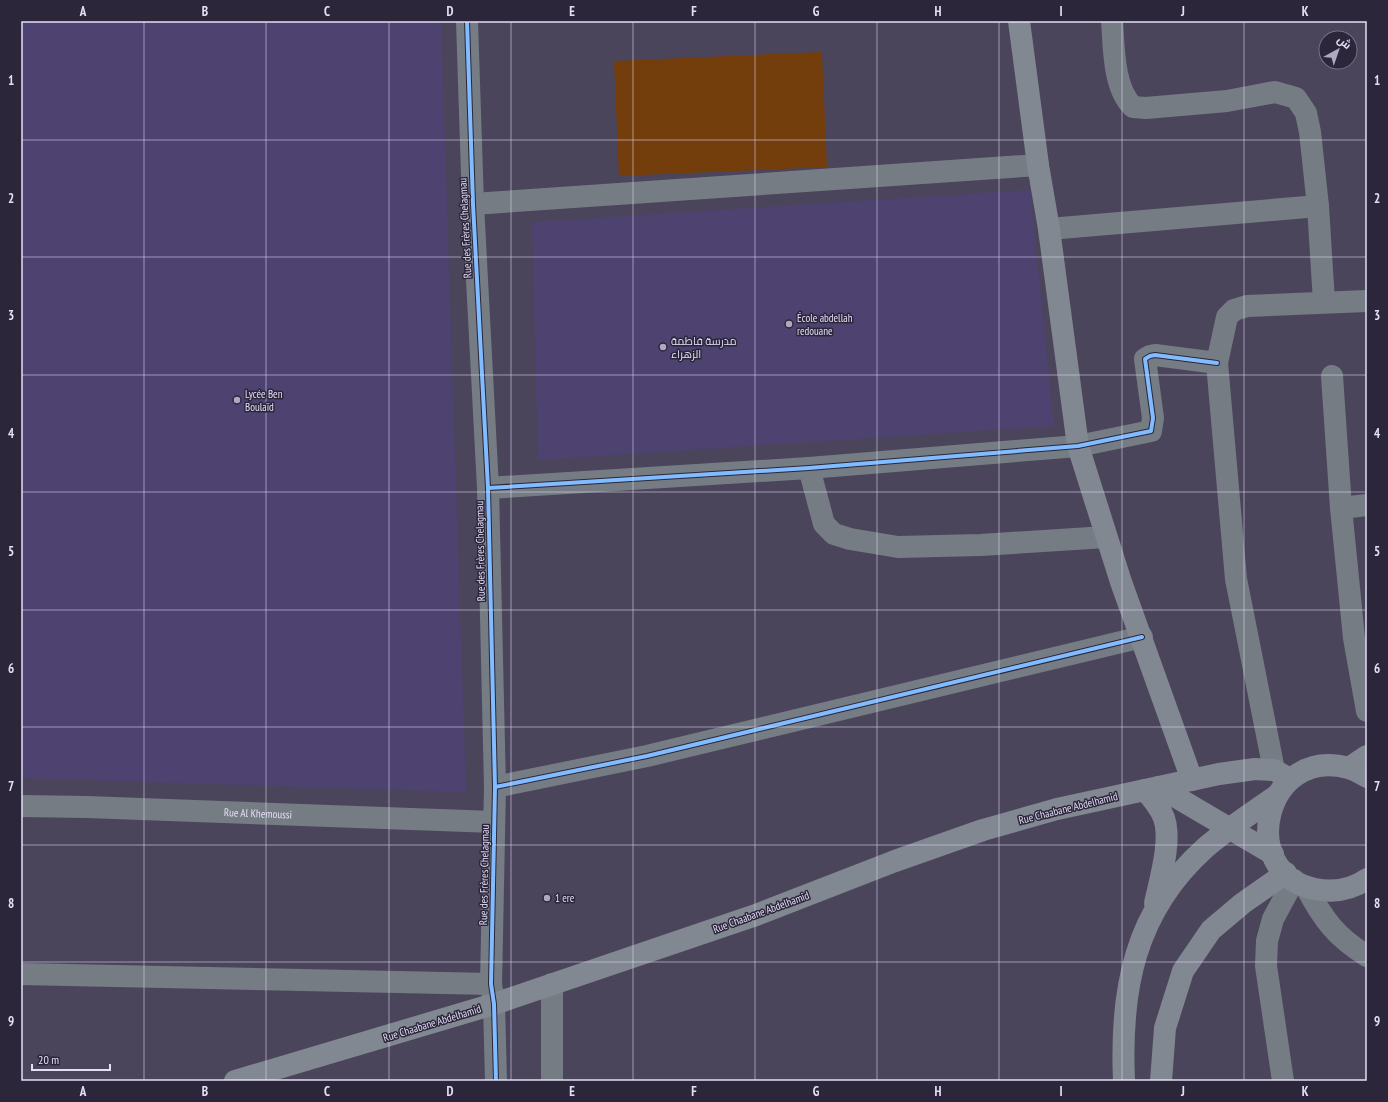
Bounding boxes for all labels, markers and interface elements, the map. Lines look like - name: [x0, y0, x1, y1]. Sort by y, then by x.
- text: A: [79, 3, 87, 20]
- text: B: [202, 3, 208, 20]
- text: C: [324, 3, 330, 20]
- text: D: [447, 3, 454, 20]
- text: E: [569, 3, 575, 20]
- text: F: [691, 3, 697, 20]
- text: G: [813, 3, 820, 20]
- text: H: [935, 3, 942, 20]
- text: I: [1059, 3, 1063, 20]
- text: J: [1180, 3, 1185, 20]
- text: K: [1302, 3, 1309, 20]
- north arrow: [1318, 30, 1358, 70]
- text: ش: [1335, 32, 1354, 52]
- text: 1: [8, 72, 14, 89]
- text: 1: [1374, 72, 1380, 89]
- street label: Rue des Frères Chelagmau: [455, 177, 475, 279]
- text: 2: [8, 190, 14, 207]
- text: 2: [1374, 190, 1380, 207]
- text: 3: [8, 307, 14, 324]
- text: 3: [1374, 307, 1380, 324]
- place label: École abdellah redouane: [797, 311, 853, 338]
- marker: École abdellah redouane: [784, 319, 794, 329]
- place label: مدرسة فاطمة الزهراء: [671, 334, 737, 361]
- marker: مدرسة فاطمة الزهراء: [658, 342, 668, 352]
- place label: Lycée Ben Boulaïd: [245, 387, 283, 414]
- marker: Lycée Ben Boulaïd: [232, 395, 242, 405]
- text: 4: [8, 425, 15, 442]
- text: 4: [1374, 425, 1381, 442]
- street label: Rue des Frères Chelagmau: [472, 500, 488, 601]
- text: 5: [8, 543, 14, 560]
- text: 5: [1374, 543, 1380, 560]
- text: 6: [8, 660, 14, 677]
- text: 6: [1374, 660, 1380, 677]
- text: 7: [8, 778, 14, 795]
- text: 7: [1374, 778, 1380, 795]
- street label: Rue Chaabane Abdelhamid: [1017, 789, 1119, 827]
- street label: Rue Al Khemoussi: [224, 805, 292, 822]
- street label: Rue des Frères Chelagmau: [476, 824, 492, 925]
- street label: Rue Chaabane Abdelhamid: [711, 888, 811, 936]
- place label: 1 ere: [555, 891, 575, 905]
- marker: 1 ere: [542, 893, 552, 903]
- text: 8: [8, 895, 14, 912]
- text: 8: [1374, 895, 1380, 912]
- street label: Rue Chaabane Abdelhamid: [381, 1001, 483, 1045]
- text: 9: [8, 1013, 14, 1030]
- text: 9: [1374, 1013, 1380, 1030]
- scale bar: [32, 1046, 110, 1072]
- text: 20 m: [38, 1052, 59, 1067]
- text: A: [79, 1083, 87, 1100]
- text: B: [202, 1083, 208, 1100]
- text: C: [324, 1083, 330, 1100]
- text: D: [447, 1083, 454, 1100]
- text: E: [569, 1083, 575, 1100]
- text: F: [691, 1083, 697, 1100]
- text: G: [813, 1083, 820, 1100]
- text: H: [935, 1083, 942, 1100]
- text: I: [1059, 1083, 1063, 1100]
- text: J: [1180, 1083, 1185, 1100]
- text: K: [1302, 1083, 1309, 1100]

